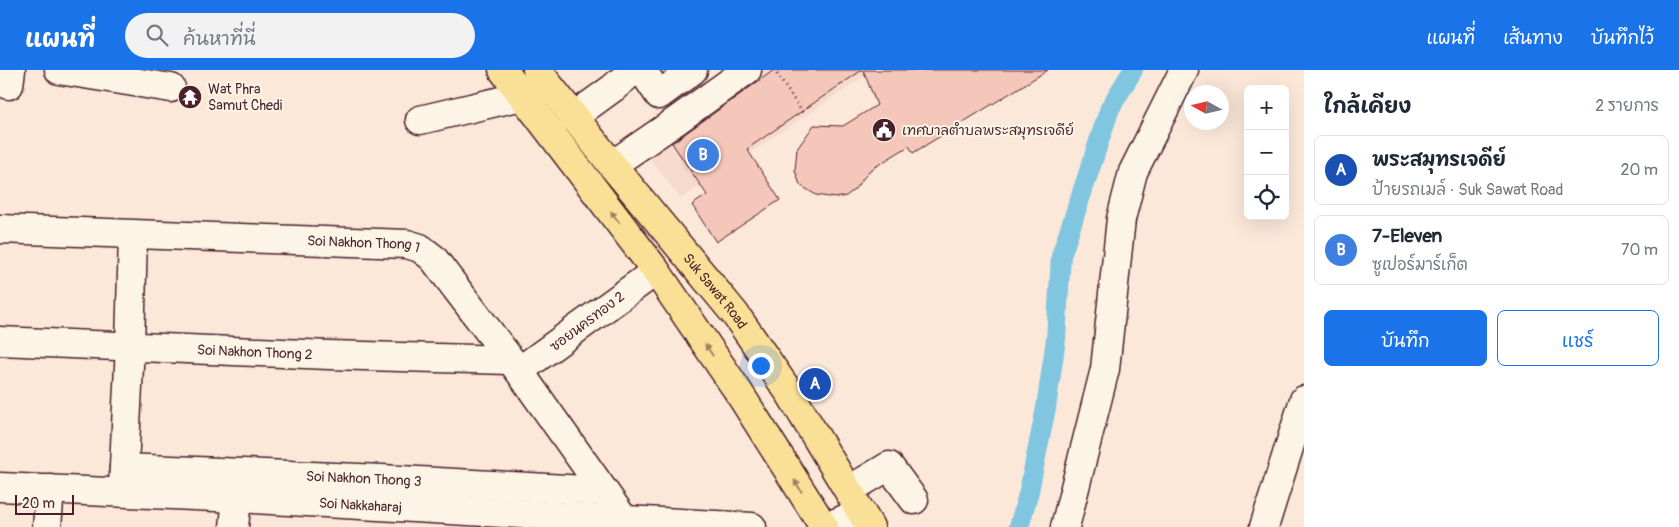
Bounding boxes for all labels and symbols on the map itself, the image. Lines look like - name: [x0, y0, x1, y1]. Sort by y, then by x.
- place label: Wat Phra Samut Chedi: [208, 81, 283, 114]
- temple icon: Wat Phra Samut Chedi: [177, 84, 203, 110]
- north arrow: [1184, 85, 1229, 130]
- public building icon: เทศบาลตำบลพระสมุทรเจดีย์: [871, 117, 897, 143]
- place label: เทศบาลตำบลพระสมุทรเจดีย์: [902, 121, 1074, 140]
- pin: B: [687, 136, 719, 174]
- one-way arrow: [610, 210, 620, 224]
- street label: Soi Nakhon Thong 1: [307, 232, 422, 257]
- street label: Suk Sawat Road: [679, 250, 751, 332]
- street label: ซอยนครทอง 2: [547, 288, 628, 355]
- street label: Soi Nakhon Thong 2: [197, 341, 313, 363]
- one-way arrow: [704, 343, 714, 356]
- your location: [748, 353, 774, 379]
- pin: A: [799, 365, 831, 403]
- street label: Soi Nakhon Thong 3: [306, 468, 422, 490]
- one-way arrow: [793, 479, 803, 492]
- scale bar: [15, 492, 74, 515]
- street label: Soi Nakkaharaj: [318, 495, 403, 516]

